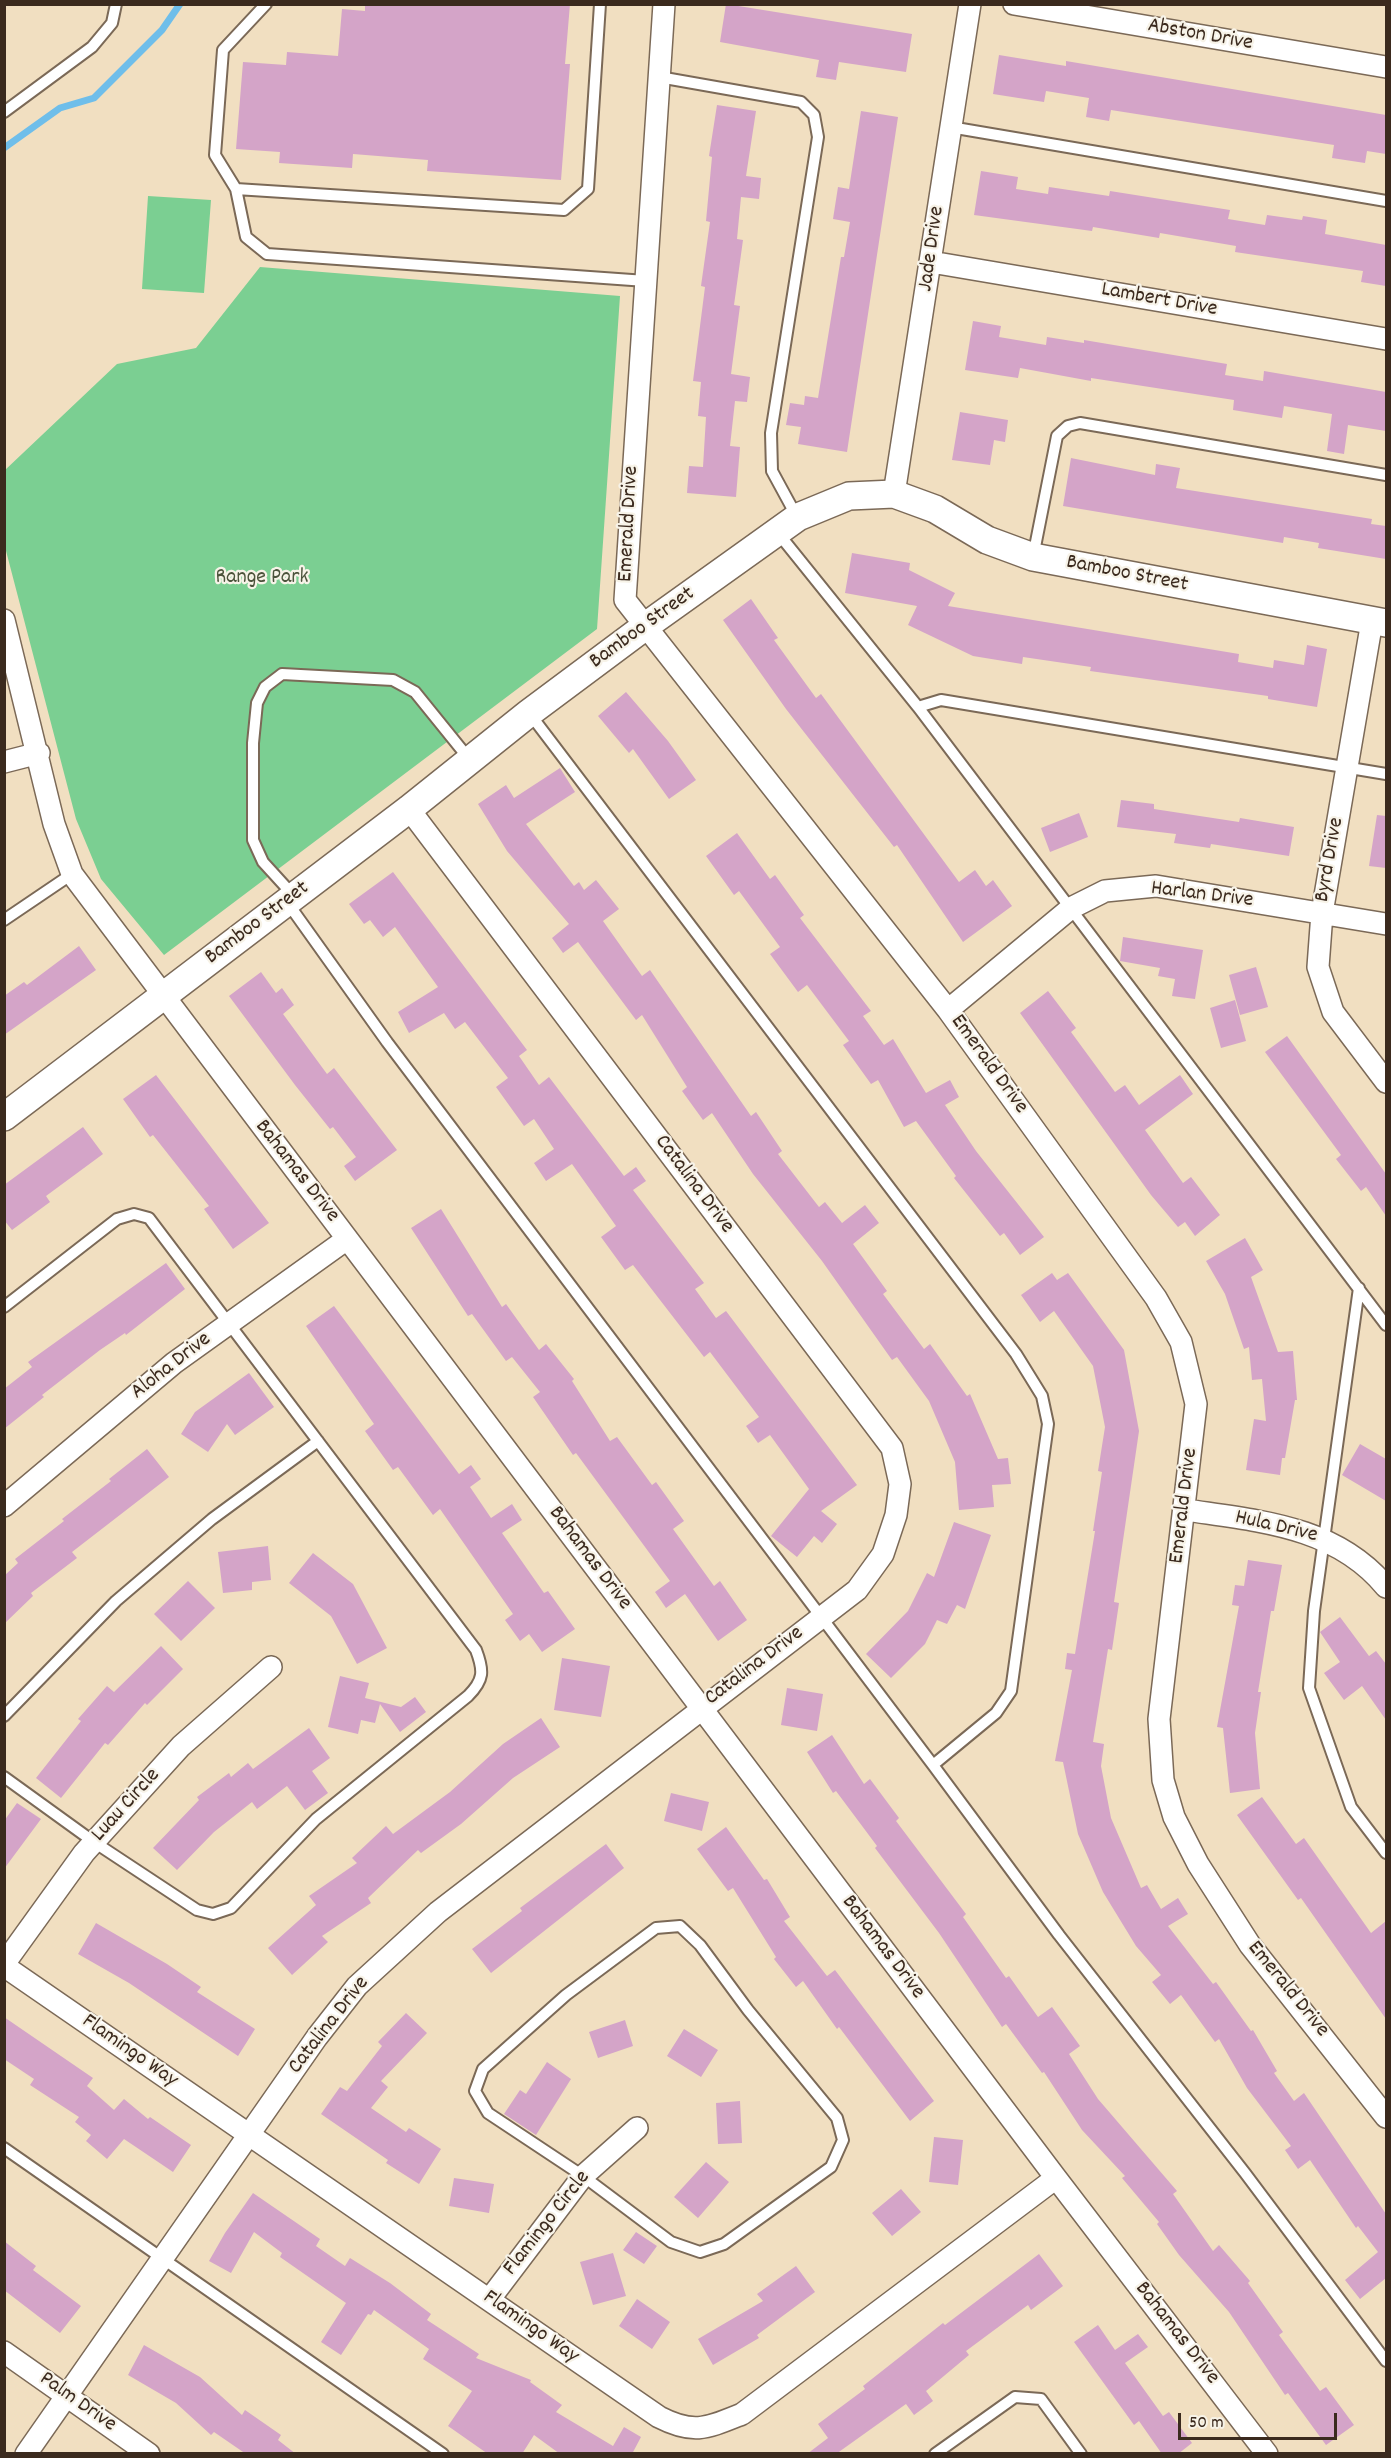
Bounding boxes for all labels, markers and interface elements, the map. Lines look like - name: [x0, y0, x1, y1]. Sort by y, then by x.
- street label: Abston Drive: [1145, 14, 1255, 58]
- street label: Jade Drive: [914, 205, 952, 293]
- street label: Lambert Drive: [1099, 278, 1219, 324]
- street label: Emerald Drive: [614, 465, 646, 583]
- street label: Bamboo Street: [1064, 550, 1190, 600]
- park label: Range Park: [215, 566, 309, 592]
- street label: Bamboo Street: [585, 582, 701, 676]
- street label: Byrd Drive: [1311, 816, 1351, 904]
- street label: Bamboo Street: [201, 876, 315, 972]
- street label: Harlan Drive: [1149, 877, 1255, 915]
- street label: Emerald Drive: [943, 1010, 1033, 1120]
- street label: Bahamas Drive: [248, 1115, 344, 1229]
- street label: Catalina Drive: [647, 1130, 739, 1240]
- street label: Aloha Drive: [126, 1327, 218, 1407]
- street label: Emerald Drive: [1165, 1447, 1205, 1565]
- street label: Bahamas Drive: [541, 1502, 637, 1616]
- street label: Hula Drive: [1232, 1506, 1320, 1550]
- street label: Catalina Drive: [700, 1621, 810, 1713]
- street label: Luau Circle: [87, 1764, 167, 1848]
- street label: Bahamas Drive: [834, 1891, 930, 2005]
- street label: Emerald Drive: [1240, 1937, 1334, 2043]
- street label: Catalina Drive: [284, 1972, 376, 2080]
- street label: Flamingo Way: [76, 2009, 182, 2095]
- street label: Flamingo Circle: [499, 2166, 597, 2282]
- street label: Bahamas Drive: [1128, 2277, 1224, 2391]
- street label: Flamingo Way: [477, 2285, 583, 2371]
- street label: Palm Drive: [33, 2367, 121, 2439]
- scale bar: [1181, 2401, 1340, 2439]
- text: 50 m: [1189, 2411, 1224, 2436]

